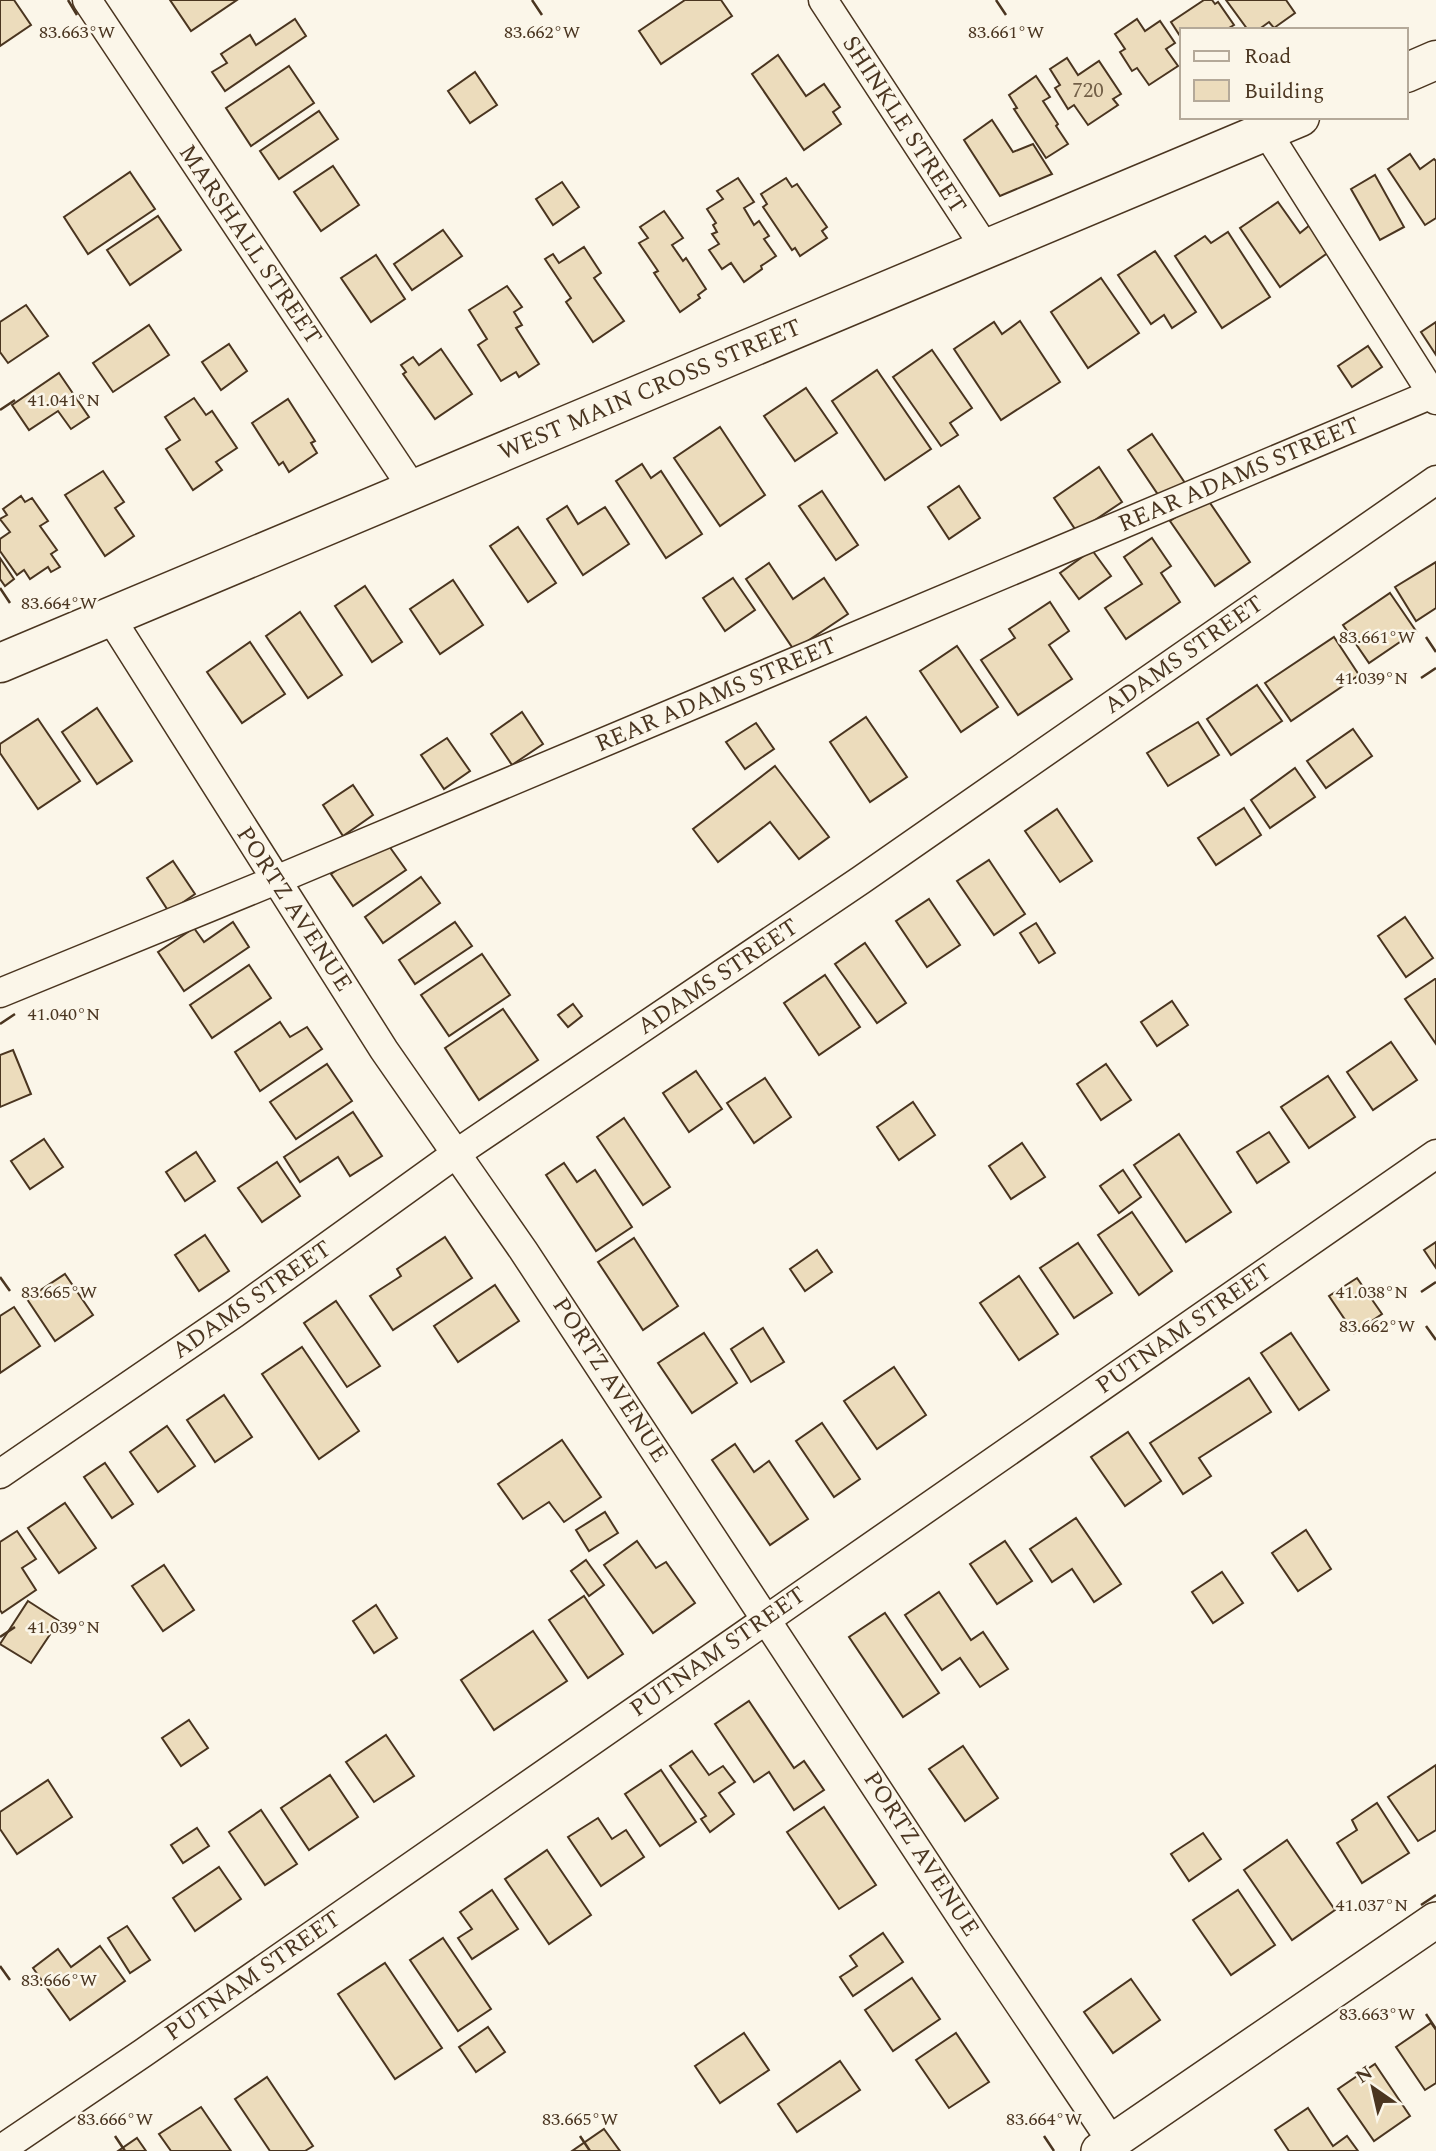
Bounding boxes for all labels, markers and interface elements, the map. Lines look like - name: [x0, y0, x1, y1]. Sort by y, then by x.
- text: 83.663°W: [39, 19, 115, 46]
- text: 83.662°W: [504, 19, 580, 46]
- text: 83.661°W: [968, 19, 1044, 46]
- legend: [1180, 28, 1408, 119]
- street label: SHINKLE STREET: [833, 29, 975, 221]
- text: Road: [1244, 41, 1291, 73]
- house number: 720: [1072, 75, 1104, 107]
- text: Building: [1244, 76, 1324, 108]
- street label: MARSHALL STREET: [169, 137, 331, 353]
- street label: WEST MAIN CROSS STREET: [493, 310, 807, 470]
- text: 41.041°N: [28, 387, 100, 414]
- street label: REAR ADAMS STREET: [1113, 408, 1365, 542]
- street label: ADAMS STREET: [1097, 586, 1271, 724]
- text: 83.664°W: [21, 590, 97, 617]
- text: 83.661°W: [1339, 624, 1415, 651]
- street label: REAR ADAMS STREET: [590, 628, 842, 762]
- text: 41.039°N: [1336, 665, 1408, 692]
- street label: PORTZ AVENUE: [227, 819, 361, 999]
- street label: ADAMS STREET: [630, 910, 806, 1044]
- text: 41.040°N: [28, 1001, 100, 1028]
- street label: ADAMS STREET: [165, 1231, 339, 1369]
- street label: PUTNAM STREET: [1088, 1254, 1280, 1404]
- text: 83.665°W: [21, 1279, 97, 1306]
- text: 41.038°N: [1336, 1279, 1408, 1306]
- street label: PORTZ AVENUE: [543, 1290, 677, 1470]
- text: 83.662°W: [1339, 1313, 1415, 1340]
- street label: PUTNAM STREET: [622, 1577, 814, 1727]
- text: 41.039°N: [28, 1614, 100, 1641]
- street label: PORTZ AVENUE: [854, 1764, 988, 1944]
- text: 41.037°N: [1336, 1892, 1408, 1919]
- street label: PUTNAM STREET: [157, 1901, 349, 2051]
- text: 83.666°W: [21, 1967, 97, 1994]
- text: 83.663°W: [1339, 2001, 1415, 2028]
- north arrow: [1338, 2053, 1408, 2123]
- text: N: [1350, 2059, 1379, 2092]
- text: 83.666°W: [77, 2106, 153, 2133]
- text: 83.665°W: [542, 2106, 618, 2133]
- text: 83.664°W: [1006, 2106, 1082, 2133]

